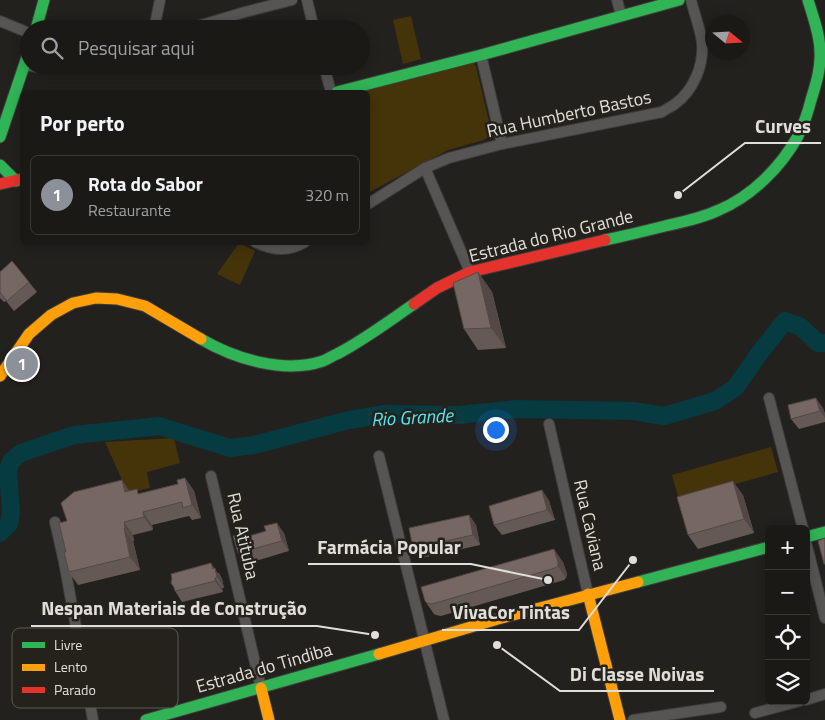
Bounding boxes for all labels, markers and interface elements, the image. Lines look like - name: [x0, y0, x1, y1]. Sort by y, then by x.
- north arrow: [705, 15, 750, 60]
- search box: [20, 20, 370, 75]
- text: Pesquisar aqui: [78, 33, 195, 62]
- icon: search: [38, 34, 66, 62]
- street label: Rua Humberto Bastos: [484, 83, 654, 144]
- text: Por perto: [40, 107, 125, 139]
- callout: Curves: [745, 109, 821, 143]
- text: Curves: [755, 111, 811, 140]
- text: Rota do Sabor: [88, 169, 203, 198]
- text: 1: [53, 183, 61, 207]
- text: 320 m: [305, 183, 349, 207]
- text: Restaurante: [88, 198, 171, 222]
- street label: Estrada do Rio Grande: [466, 202, 636, 269]
- pin: 1: [6, 345, 38, 383]
- water label: Rio Grande: [370, 400, 455, 433]
- your location: [483, 417, 509, 443]
- street label: Rua Caviana: [567, 477, 614, 573]
- street label: Rua Atituba: [220, 490, 267, 582]
- map controls: [765, 525, 810, 705]
- button: +: [765, 525, 810, 570]
- callout: Farmácia Popular: [308, 530, 471, 564]
- text: Farmácia Popular: [317, 532, 461, 561]
- button: −: [765, 570, 810, 615]
- callout: Nespan Materiais de Construção: [31, 592, 317, 626]
- text: Nespan Materiais de Construção: [41, 593, 307, 622]
- callout: VivaCor Tintas: [442, 596, 579, 630]
- text: VivaCor Tintas: [452, 597, 570, 626]
- button: locate: [765, 615, 810, 660]
- legend: [12, 628, 178, 708]
- text: Livre: [54, 634, 82, 655]
- street label: Estrada do Tindiba: [193, 635, 335, 700]
- text: Lento: [54, 656, 88, 677]
- callout: Di Classe Noivas: [560, 657, 714, 691]
- text: Di Classe Noivas: [570, 659, 704, 688]
- button: layers: [765, 660, 810, 705]
- text: Parado: [54, 679, 96, 700]

